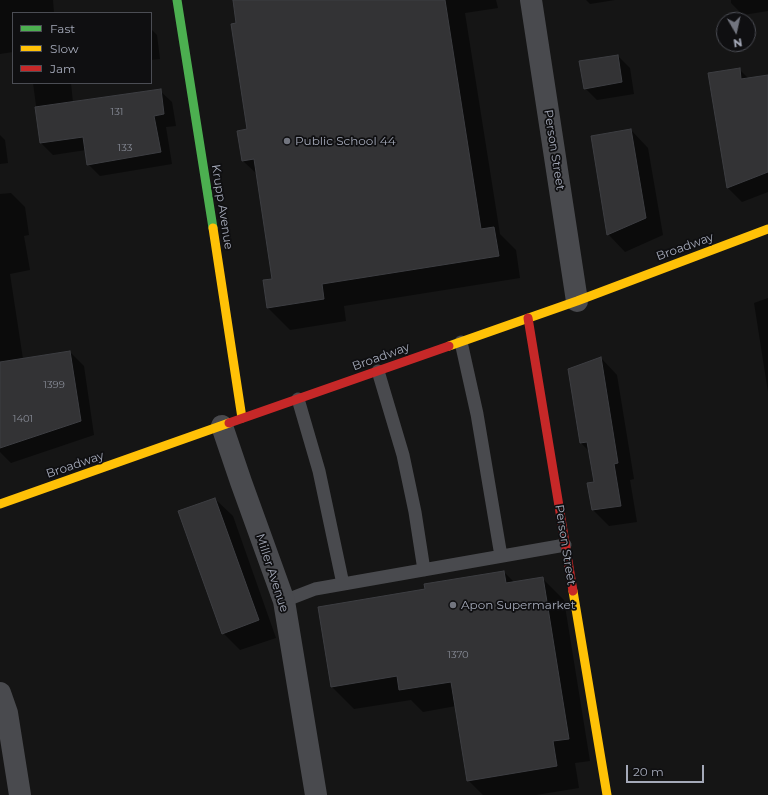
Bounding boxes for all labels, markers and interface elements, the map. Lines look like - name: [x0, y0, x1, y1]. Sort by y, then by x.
- legend: [12, 12, 152, 84]
- north arrow: [716, 12, 756, 52]
- text: Fast: [50, 21, 75, 36]
- text: N: [732, 35, 743, 50]
- text: Slow: [50, 41, 79, 56]
- text: Jam: [50, 61, 76, 76]
- house number: 131: [111, 106, 123, 118]
- street label: Person Street: [541, 109, 567, 191]
- place label: Public School 44: [295, 134, 396, 148]
- marker: Public School 44: [282, 136, 292, 146]
- house number: 133: [118, 142, 132, 154]
- street label: Krupp Avenue: [208, 163, 236, 251]
- street label: Broadway: [654, 230, 716, 264]
- street label: Broadway: [350, 340, 412, 374]
- house number: 1399: [43, 379, 65, 391]
- house number: 1401: [13, 413, 33, 425]
- street label: Broadway: [44, 448, 106, 482]
- street label: Person Street: [552, 504, 578, 586]
- street label: Miller Avenue: [253, 532, 291, 614]
- place label: Apon Supermarket: [461, 598, 576, 612]
- marker: Apon Supermarket: [448, 600, 458, 610]
- house number: 1370: [447, 649, 469, 661]
- scale bar: [628, 757, 706, 783]
- text: 20 m: [633, 764, 664, 779]

